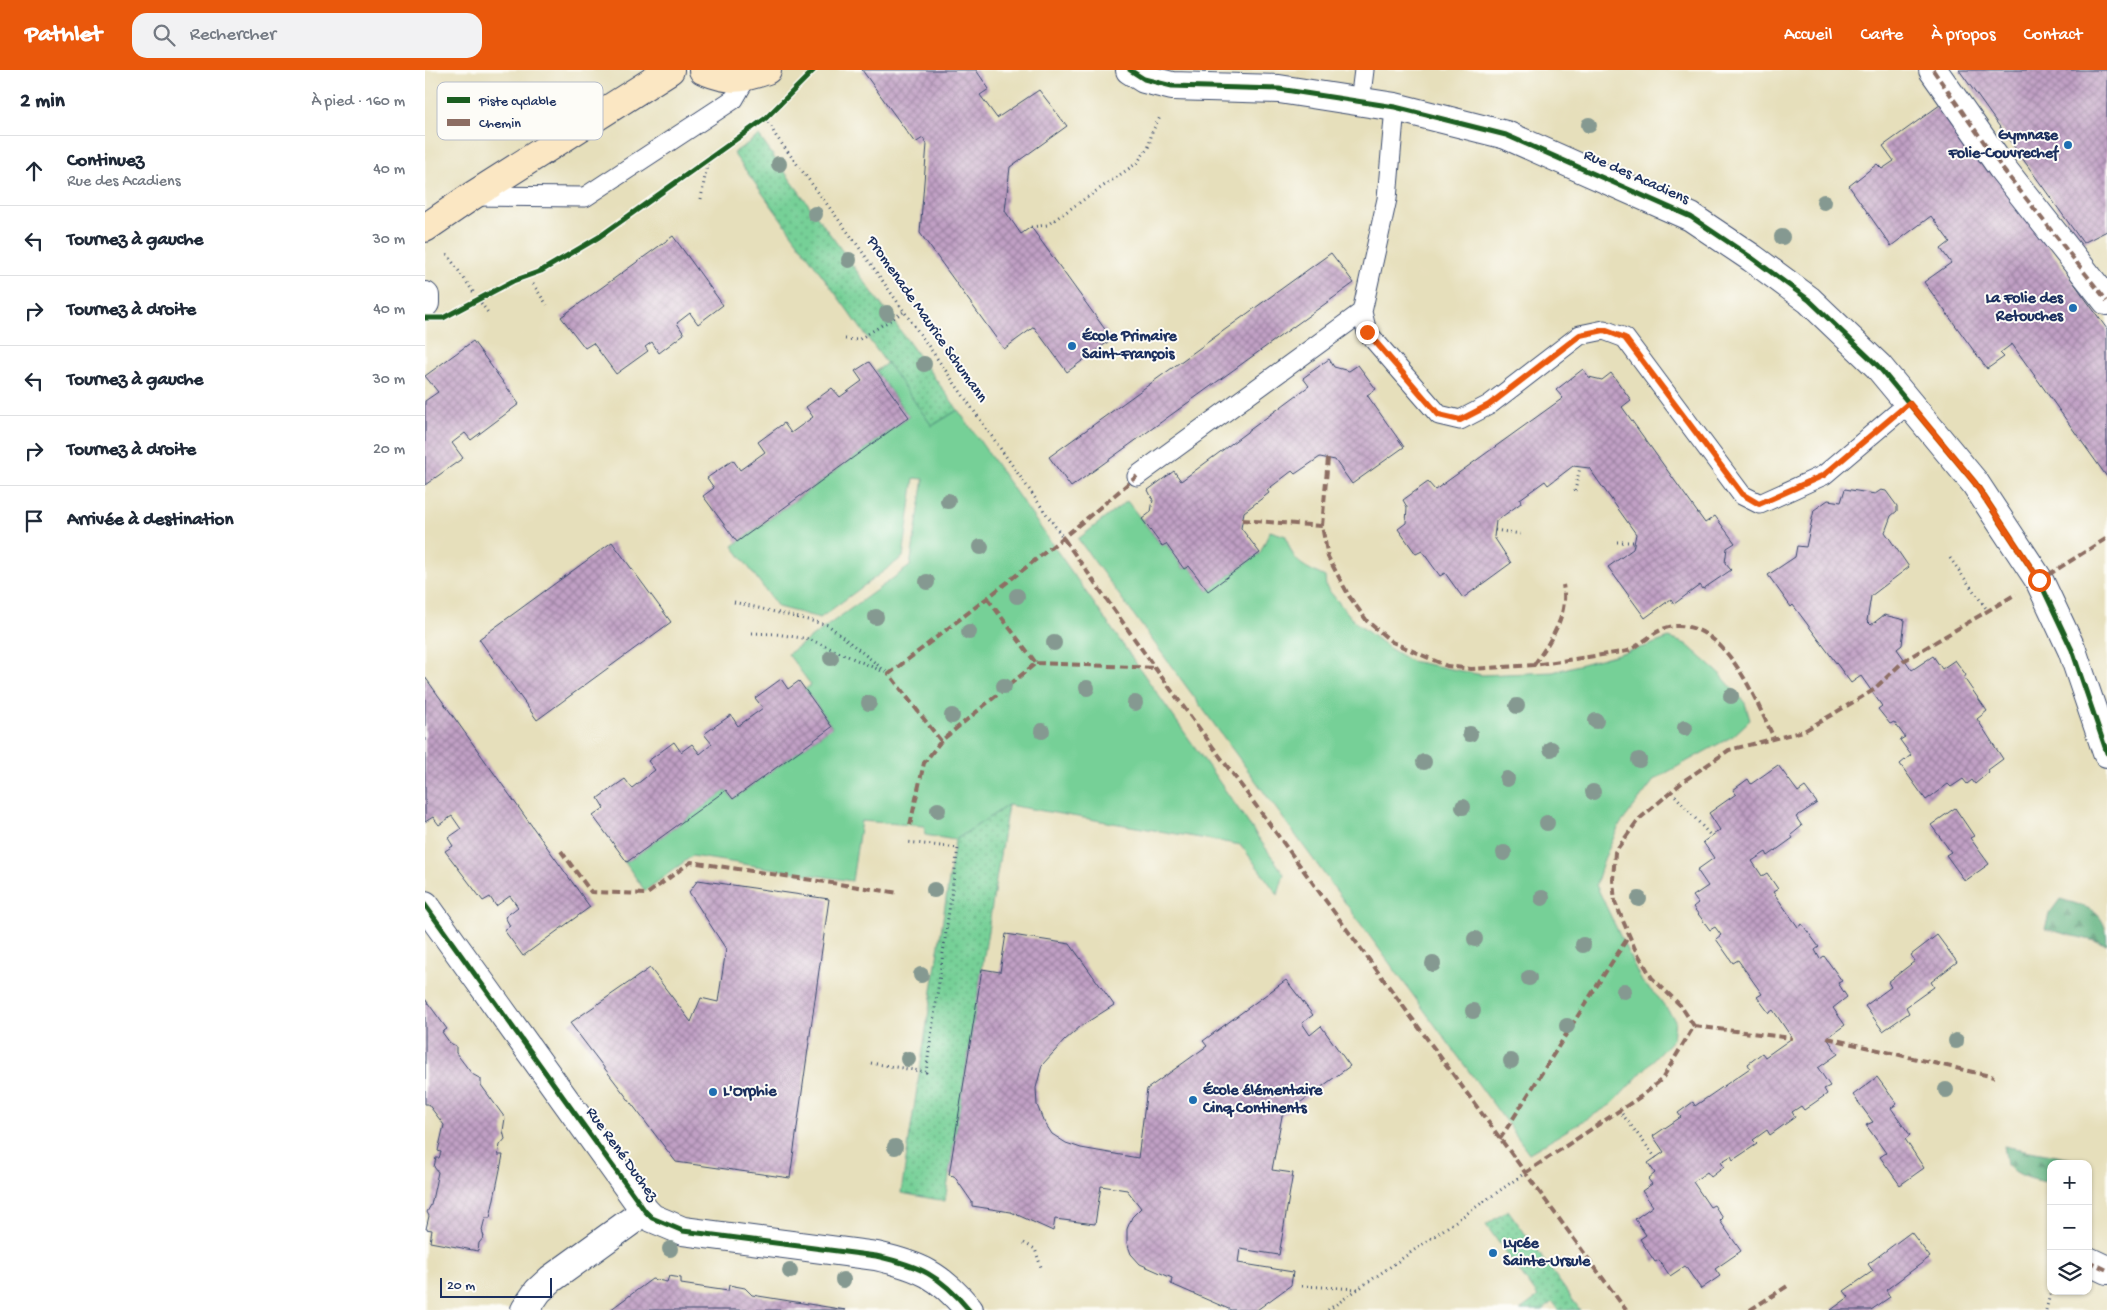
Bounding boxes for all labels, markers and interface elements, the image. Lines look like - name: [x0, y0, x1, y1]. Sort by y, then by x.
- search box: [132, 13, 482, 58]
- text: Pathlet: [25, 21, 102, 50]
- icon: search: [150, 21, 178, 49]
- text: Rechercher: [190, 24, 276, 47]
- text: Accueil: [1784, 25, 1832, 46]
- text: Carte: [1860, 25, 1903, 46]
- text: À propos: [1931, 25, 1996, 46]
- text: Contact: [2024, 25, 2082, 46]
- legend: [437, 82, 603, 140]
- text: 2 min: [20, 90, 65, 115]
- text: À pied · 160 m: [311, 93, 405, 112]
- text: Piste cyclable: [478, 94, 557, 111]
- text: Chemin: [479, 116, 521, 133]
- place label: Gymnase Folie-Couvrechef: [1948, 127, 2060, 164]
- marker: Gymnase Folie-Couvrechef: [2062, 139, 2074, 151]
- street label: Rue des Acadiens: [1580, 146, 1693, 210]
- text: Continuez: [67, 150, 144, 173]
- icon: ahead: [20, 157, 48, 185]
- text: 40 m: [373, 161, 405, 180]
- text: Rue des Acadiens: [67, 173, 181, 192]
- icon: left: [20, 227, 48, 255]
- text: Tournez à gauche: [67, 229, 203, 252]
- text: 30 m: [372, 231, 405, 250]
- street label: Promenade Maurice Schumann: [861, 232, 991, 407]
- place label: La Folie des Retouches: [1985, 290, 2064, 327]
- icon: right: [20, 297, 48, 325]
- text: Tournez à droite: [67, 299, 196, 322]
- text: 40 m: [373, 301, 405, 320]
- marker: La Folie des Retouches: [2067, 302, 2079, 314]
- route end: [1356, 321, 1379, 344]
- place label: École Primaire Saint-François: [1082, 327, 1178, 365]
- marker: École Primaire Saint-François: [1066, 340, 1078, 352]
- icon: left: [20, 367, 48, 395]
- text: Tournez à gauche: [67, 369, 203, 392]
- text: 30 m: [372, 371, 405, 390]
- icon: right: [20, 437, 48, 465]
- text: Tournez à droite: [67, 439, 196, 462]
- text: 20 m: [373, 441, 405, 460]
- icon: arrive: [20, 507, 48, 535]
- text: Arrivée à destination: [67, 509, 233, 532]
- route start: [2028, 569, 2051, 592]
- place label: École élémentaire Cinq Continents: [1202, 1081, 1323, 1119]
- place label: L'Orphie: [723, 1083, 777, 1102]
- marker: L'Orphie: [707, 1086, 719, 1098]
- marker: École élémentaire Cinq Continents: [1187, 1094, 1199, 1106]
- street label: Rue René Duchez: [581, 1104, 662, 1206]
- map controls: [2047, 1160, 2092, 1295]
- button: +: [2047, 1160, 2092, 1205]
- button: −: [2047, 1205, 2092, 1250]
- place label: Lycée Sainte-Ursule: [1503, 1235, 1591, 1272]
- marker: Lycée Sainte-Ursule: [1487, 1247, 1499, 1259]
- button: layers: [2047, 1250, 2092, 1295]
- scale bar: [440, 1275, 553, 1298]
- text: 20 m: [447, 1278, 475, 1295]

